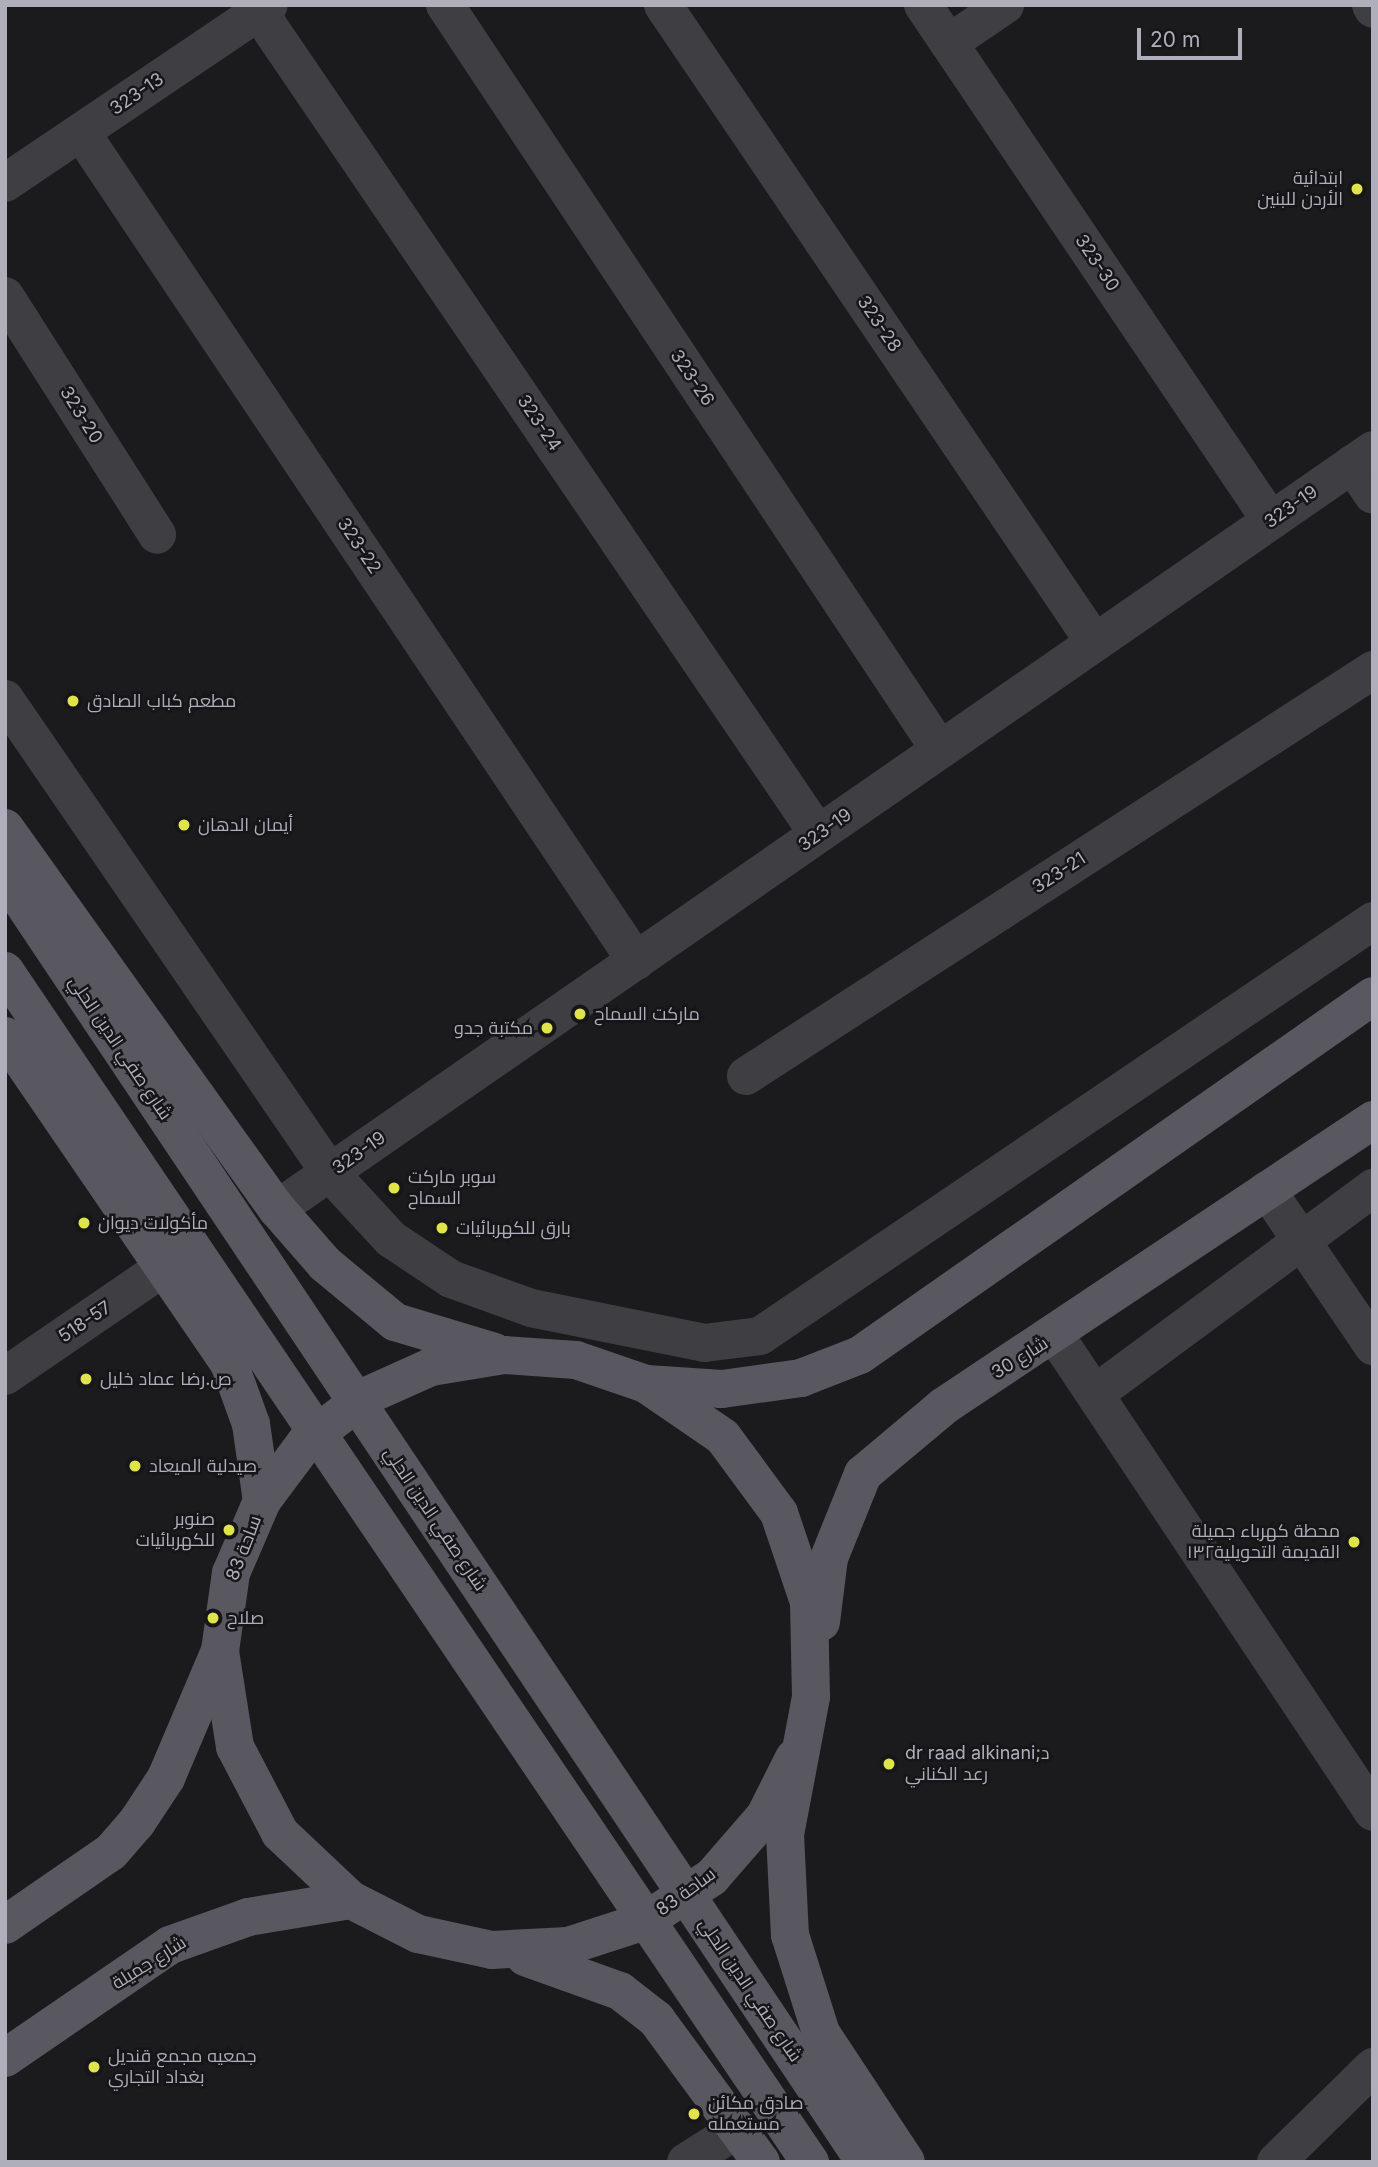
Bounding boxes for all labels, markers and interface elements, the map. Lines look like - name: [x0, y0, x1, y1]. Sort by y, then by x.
- scale bar: [1140, 14, 1245, 58]
- text: 20 m: [1150, 27, 1200, 52]
- street label: 323-13: [106, 68, 168, 120]
- place label: ابتدائية الأردن للبنين: [1257, 168, 1343, 210]
- marker: ابتدائية الأردن للبنين: [1349, 181, 1365, 197]
- street label: 323-30: [1070, 231, 1124, 295]
- street label: 323-28: [852, 292, 906, 356]
- street label: 323-26: [665, 346, 719, 410]
- street label: 323-20: [55, 382, 107, 448]
- street label: 323-24: [512, 391, 566, 455]
- street label: 323-19: [1260, 481, 1322, 533]
- street label: 323-22: [332, 514, 386, 578]
- place label: مطعم كباب الصادق: [87, 690, 236, 712]
- marker: مطعم كباب الصادق: [65, 693, 81, 709]
- street label: 323-19: [794, 804, 856, 856]
- place label: أيمان الدهان: [198, 814, 293, 836]
- marker: أيمان الدهان: [176, 817, 192, 833]
- street label: 323-21: [1028, 848, 1090, 898]
- street label: شارع صفي الدين الحلي: [64, 972, 176, 1124]
- place label: ماركت السماح: [594, 1003, 700, 1025]
- marker: ماركت السماح: [572, 1006, 588, 1022]
- place label: مكتبة جدو: [454, 1017, 533, 1039]
- marker: مكتبة جدو: [539, 1020, 555, 1036]
- street label: 323-19: [328, 1127, 390, 1179]
- place label: سوبر ماركت السماح: [408, 1167, 496, 1210]
- marker: سوبر ماركت السماح: [386, 1180, 402, 1196]
- place label: مأكولات ديوان: [98, 1212, 208, 1234]
- marker: مأكولات ديوان: [76, 1215, 92, 1231]
- place label: بارق للكهربائيات: [456, 1217, 571, 1239]
- marker: بارق للكهربائيات: [434, 1220, 450, 1236]
- street label: 518-57: [55, 1297, 115, 1347]
- street label: شارع 30: [988, 1332, 1052, 1384]
- place label: ص.رضا عماد خليل: [100, 1368, 232, 1390]
- marker: ص.رضا عماد خليل: [78, 1371, 94, 1387]
- street label: شارع صفي الدين الحلي: [379, 1443, 491, 1595]
- place label: صيدلية الميعاد: [149, 1455, 257, 1477]
- marker: صيدلية الميعاد: [127, 1458, 143, 1474]
- place label: صنوبر للكهربائيات: [136, 1509, 215, 1552]
- street label: ساحة 83: [222, 1512, 266, 1584]
- place label: محطة كهرباء جميلة القديمة التحويلية١٣٢: [1187, 1521, 1340, 1564]
- marker: صنوبر للكهربائيات: [221, 1522, 237, 1538]
- marker: محطة كهرباء جميلة القديمة التحويلية١٣٢: [1346, 1534, 1362, 1550]
- place label: صلاح: [227, 1607, 264, 1629]
- marker: صلاح: [205, 1610, 221, 1626]
- place label: dr raad alkinani;د رعد الكناني: [905, 1743, 1050, 1786]
- marker: dr raad alkinani;د رعد الكناني: [879, 1754, 899, 1774]
- street label: ساحة 83: [652, 1863, 720, 1921]
- street label: شارع صفي الدين الحلي: [694, 1914, 806, 2066]
- street label: شارع جميلة: [108, 1932, 190, 1994]
- place label: جمعيه مجمع قنديل بغداد التجاري: [108, 2046, 257, 2088]
- marker: جمعيه مجمع قنديل بغداد التجاري: [86, 2059, 102, 2075]
- place label: صادق مكائن مستعمله: [708, 2093, 803, 2136]
- marker: صادق مكائن مستعمله: [686, 2106, 702, 2122]

